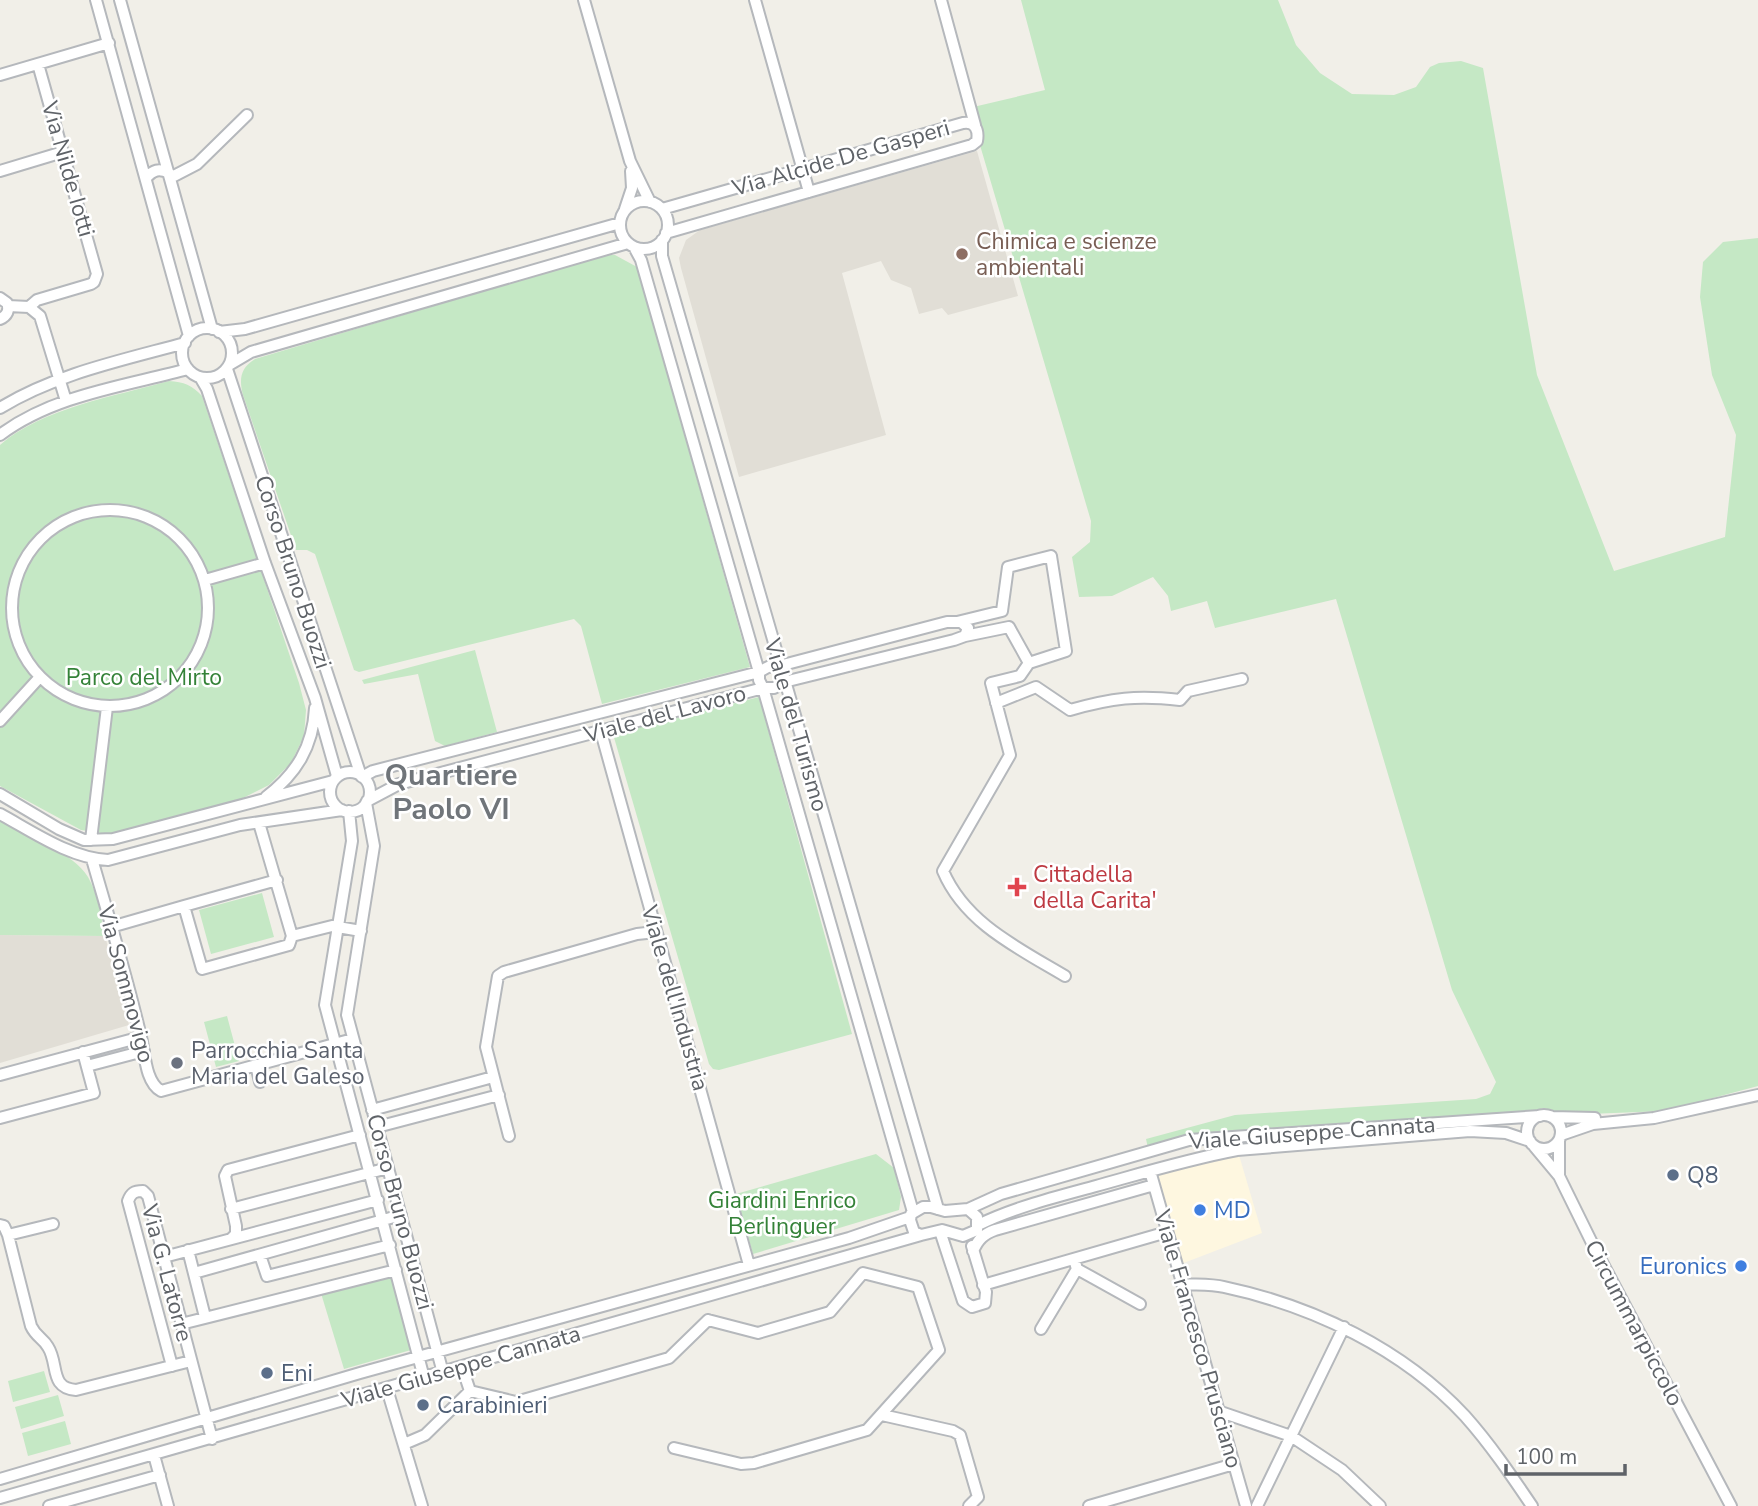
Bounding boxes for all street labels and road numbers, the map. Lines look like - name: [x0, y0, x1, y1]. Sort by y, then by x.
- street label: Via Nilde Iotti: [34, 97, 102, 240]
- street label: Via Alcide De Gasperi: [728, 112, 953, 204]
- street label: Corso Bruno Buozzi: [247, 471, 339, 673]
- street label: Viale del Turismo: [756, 634, 836, 815]
- street label: Viale del Lavoro: [580, 677, 749, 751]
- street label: Via Sommovigo: [90, 901, 162, 1066]
- street label: Viale dell'Industria: [633, 901, 716, 1094]
- street label: Viale Giuseppe Cannata: [1187, 1109, 1436, 1157]
- street label: Corso Bruno Buozzi: [359, 1111, 441, 1313]
- street label: Via G. Latorre: [134, 1200, 200, 1345]
- street label: Viale Francesco Prusciano: [1146, 1205, 1250, 1472]
- street label: Circummarpiccolo: [1577, 1234, 1691, 1412]
- street label: Viale Giuseppe Cannata: [337, 1318, 584, 1416]

